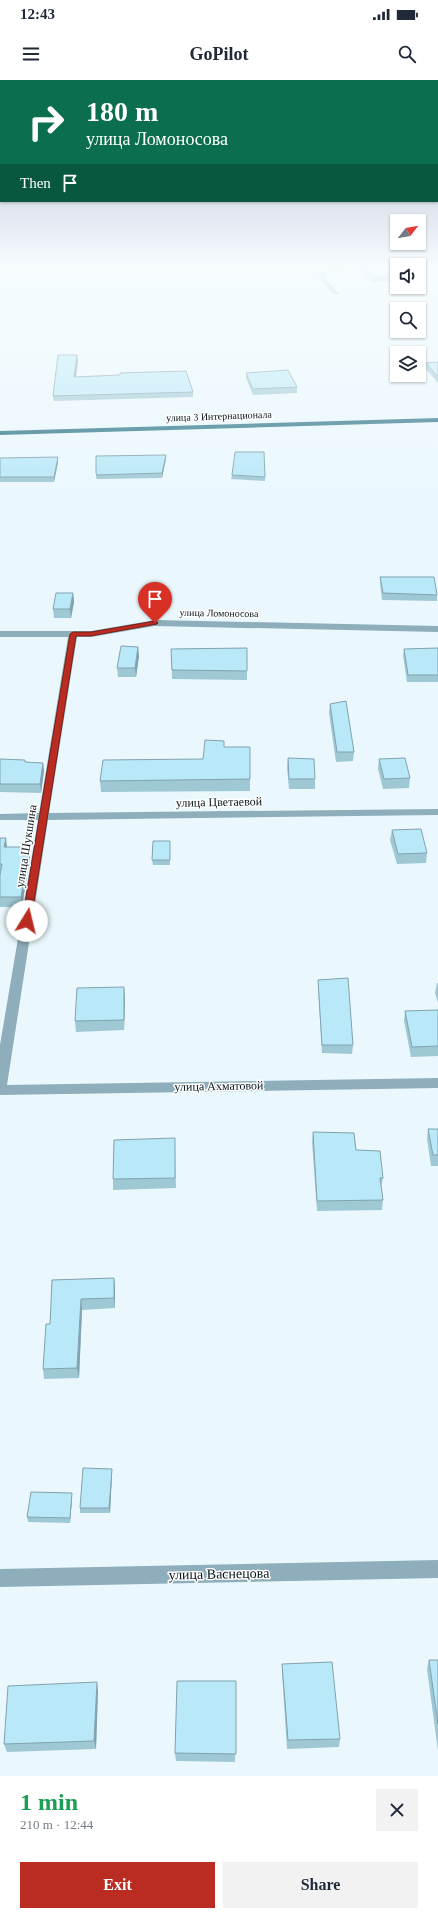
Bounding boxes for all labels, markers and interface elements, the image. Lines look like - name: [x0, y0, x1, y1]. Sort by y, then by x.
- text: 12:43: [20, 6, 55, 22]
- icon: menu: [20, 43, 42, 65]
- icon: search: [396, 43, 418, 65]
- text: GoPilot: [190, 44, 249, 64]
- icon: right: [20, 96, 72, 148]
- text: 180 m: [86, 96, 158, 127]
- text: улица Ломоносова: [86, 129, 228, 149]
- icon: arrive: [59, 172, 81, 194]
- text: Then: [20, 175, 51, 191]
- north arrow: [390, 214, 426, 250]
- map controls: [390, 214, 426, 382]
- button: sound: [390, 258, 426, 294]
- button: search: [390, 302, 426, 338]
- button: layers: [390, 346, 426, 382]
- street label: улица 3 Интернационала: [166, 409, 273, 423]
- pin: [138, 582, 172, 623]
- icon: arrive: [144, 588, 166, 610]
- street label: улица Ломоносова: [179, 607, 259, 619]
- street label: улица Цветаевой: [176, 794, 263, 810]
- street label: улица Шукшина: [13, 803, 40, 889]
- position arrow: [6, 900, 48, 942]
- street label: улица Ахматовой: [174, 1078, 264, 1094]
- street label: улица Васнецова: [169, 1566, 270, 1582]
- text: 1 min: [20, 1789, 78, 1815]
- button: close: [376, 1789, 418, 1831]
- text: 210 m · 12:44: [20, 1817, 93, 1832]
- button: Exit: [20, 1862, 215, 1908]
- button: Share: [223, 1862, 418, 1908]

